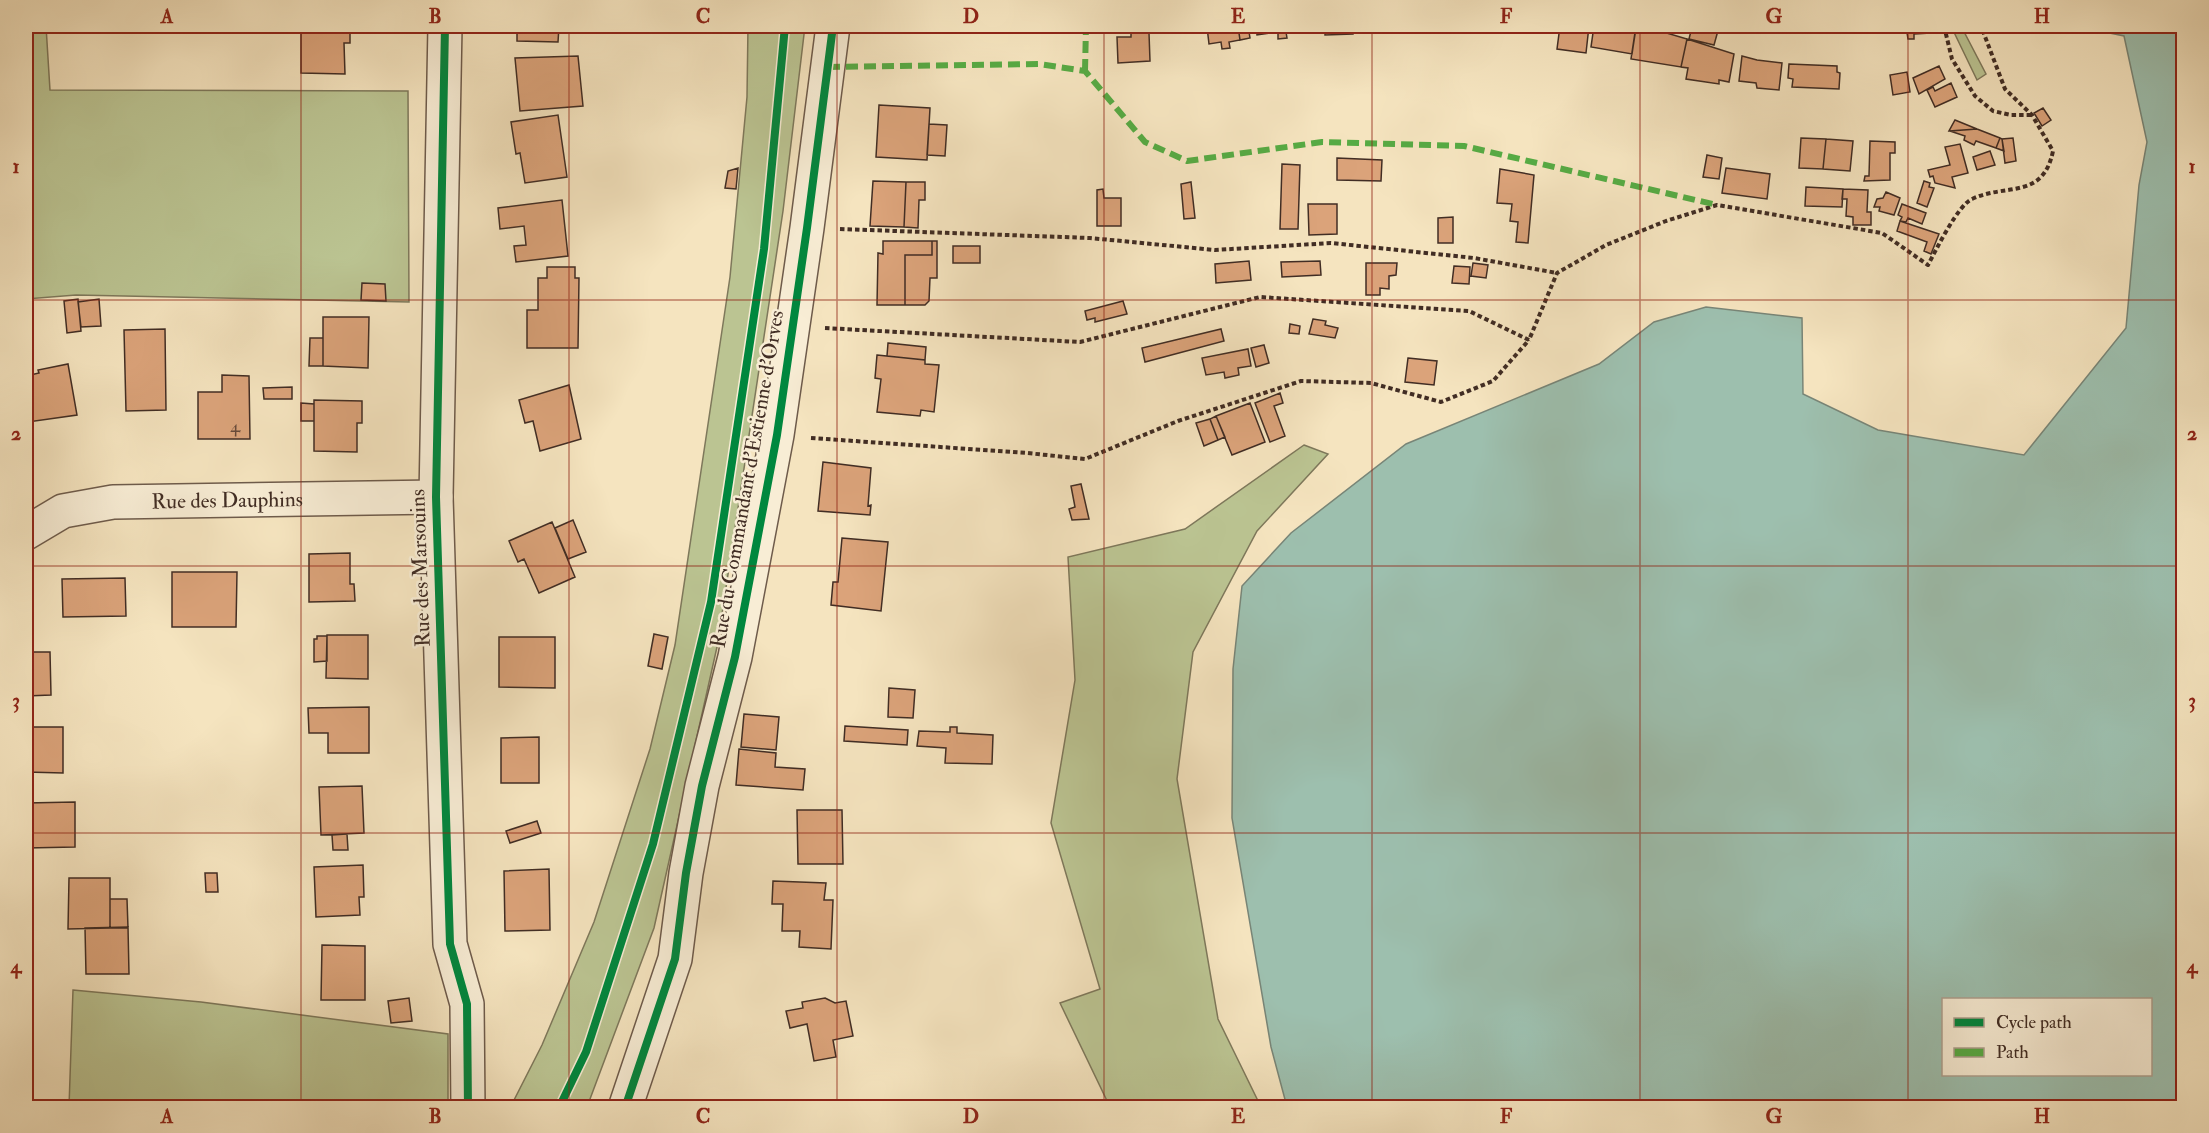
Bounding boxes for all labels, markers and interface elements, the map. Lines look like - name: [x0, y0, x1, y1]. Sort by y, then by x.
- text: A: [160, 4, 174, 29]
- text: B: [428, 4, 442, 29]
- text: C: [696, 4, 710, 29]
- text: D: [963, 4, 979, 29]
- text: E: [1231, 4, 1246, 29]
- text: F: [1500, 4, 1513, 29]
- text: G: [1766, 4, 1783, 29]
- text: H: [2034, 4, 2050, 29]
- text: 1: [12, 154, 20, 179]
- text: 1: [2188, 154, 2196, 179]
- street label: Rue du Commandant d'Estienne d'Orves: [704, 308, 791, 650]
- house number: 4: [230, 415, 241, 438]
- text: 2: [11, 421, 21, 446]
- text: 2: [2187, 421, 2197, 446]
- street label: Rue des Dauphins: [151, 486, 303, 515]
- street label: Rue des Marsouins: [404, 489, 437, 647]
- text: 3: [12, 688, 20, 713]
- text: 3: [2188, 688, 2196, 713]
- text: 4: [10, 954, 23, 979]
- text: 4: [2186, 954, 2199, 979]
- legend: [1942, 998, 2152, 1076]
- text: Cycle path: [1996, 1011, 2072, 1034]
- text: Path: [1996, 1041, 2029, 1064]
- text: A: [160, 1104, 174, 1129]
- text: B: [428, 1104, 442, 1129]
- text: C: [696, 1104, 710, 1129]
- text: D: [963, 1104, 979, 1129]
- text: E: [1231, 1104, 1246, 1129]
- text: F: [1500, 1104, 1513, 1129]
- text: G: [1766, 1104, 1783, 1129]
- text: H: [2034, 1104, 2050, 1129]

